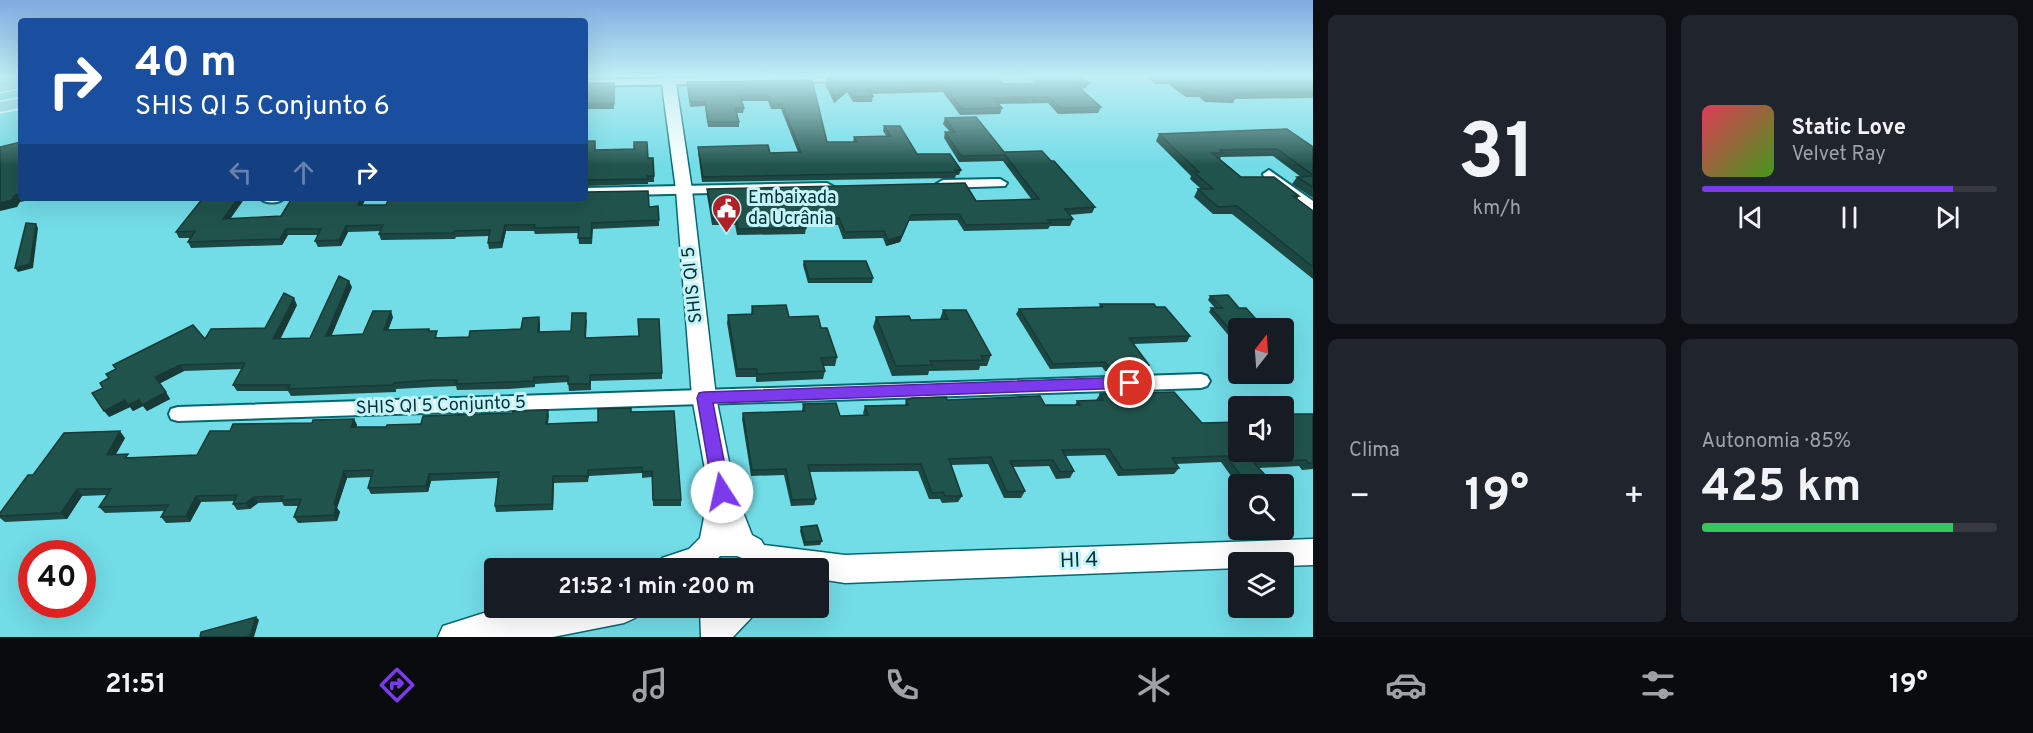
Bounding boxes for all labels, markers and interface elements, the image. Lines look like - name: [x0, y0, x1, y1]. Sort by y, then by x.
- text: 40 m: [135, 38, 237, 91]
- icon: right: [36, 42, 114, 120]
- text: SHIS QI 5 Conjunto 6: [135, 90, 390, 124]
- text: 31: [1458, 107, 1536, 206]
- text: Static Love: [1792, 115, 1906, 142]
- text: Velvet Ray: [1792, 142, 1886, 168]
- icon: left: [224, 156, 257, 189]
- icon: ahead: [287, 156, 320, 189]
- icon: right: [350, 156, 383, 189]
- place label: Embaixada da Ucrânia: [748, 187, 837, 231]
- public building icon: Embaixada da Ucrânia: [711, 192, 743, 234]
- text: km/h: [1472, 196, 1521, 222]
- icon: previous: [1734, 201, 1767, 234]
- icon: pause: [1833, 201, 1866, 234]
- icon: next: [1931, 201, 1964, 234]
- street label: SHIS QI 5: [678, 246, 708, 324]
- north arrow: [1228, 318, 1294, 384]
- map controls: [1228, 318, 1294, 618]
- pin: [1104, 357, 1155, 408]
- icon: arrive: [1113, 366, 1146, 399]
- street label: SHIS QI 5 Conjunto 5: [355, 392, 527, 420]
- button: sound: [1228, 396, 1294, 462]
- text: Autonomia · 85%: [1702, 429, 1851, 455]
- text: Clima: [1349, 438, 1400, 464]
- position arrow: [690, 460, 754, 524]
- text: 425 km: [1702, 460, 1861, 517]
- text: 19°: [1465, 469, 1529, 526]
- button: search: [1228, 474, 1294, 540]
- text: −: [1349, 477, 1370, 519]
- text: +: [1623, 477, 1645, 519]
- speed limit sign: 40: [18, 540, 96, 618]
- street label: HI 4: [1059, 547, 1099, 575]
- button: layers: [1228, 552, 1294, 618]
- text: 21:52 · 1 min · 200 m: [558, 574, 755, 601]
- icon: directions: [376, 664, 418, 706]
- icon: music: [629, 664, 671, 706]
- icon: phone: [881, 664, 923, 706]
- icon: climate: [1133, 664, 1175, 706]
- icon: car: [1385, 664, 1427, 706]
- icon: filters: [1637, 664, 1679, 706]
- text: 21:51: [105, 668, 166, 702]
- text: 19°: [1889, 668, 1928, 702]

